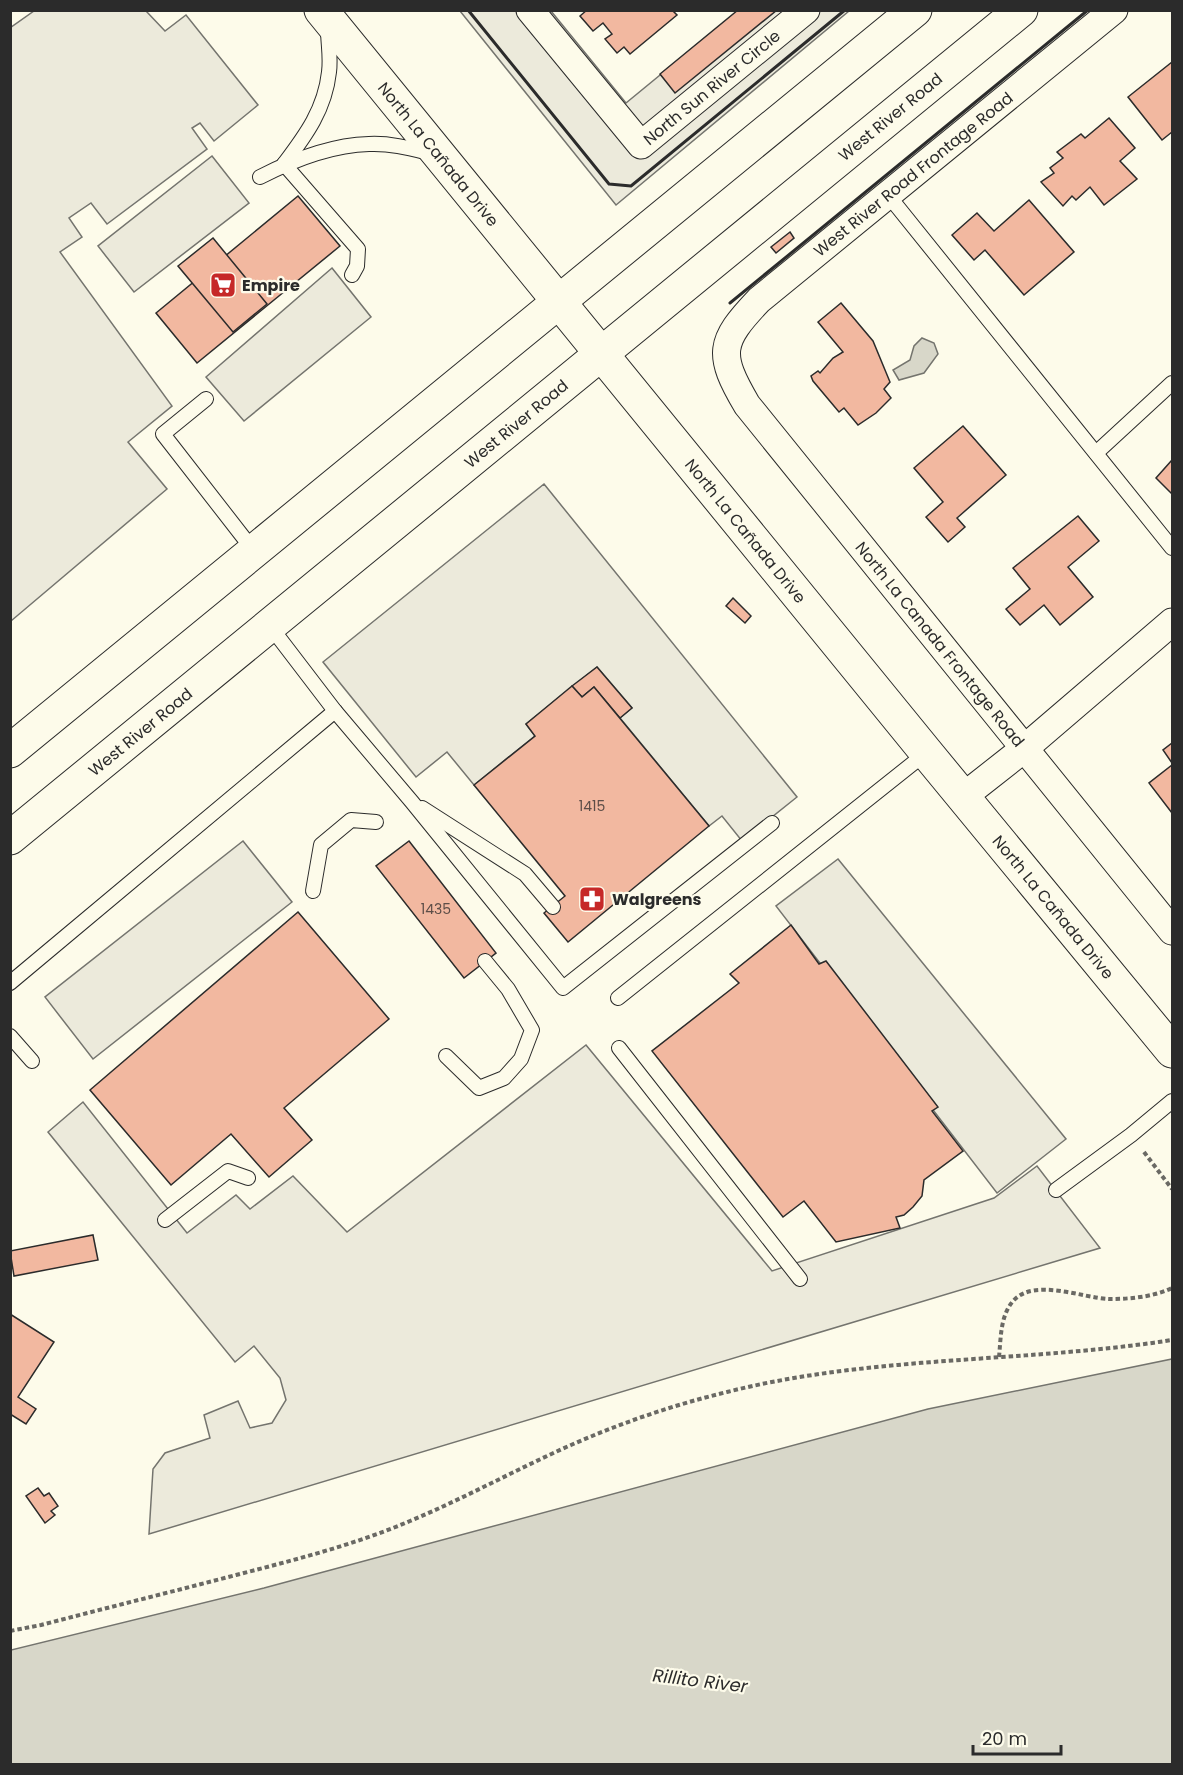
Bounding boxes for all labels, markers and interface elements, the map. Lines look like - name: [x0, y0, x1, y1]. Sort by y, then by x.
- street label: North Sun River Circle: [639, 25, 785, 151]
- street label: West River Road: [833, 68, 948, 167]
- street label: North La Cañada Drive: [372, 77, 504, 232]
- street label: West River Road Frontage Road: [809, 87, 1018, 262]
- supermarket icon: Empire: [208, 270, 238, 300]
- place label: Empire: [242, 274, 300, 297]
- street label: West River Road: [459, 374, 573, 474]
- street label: North La Cañada Drive: [679, 454, 811, 608]
- street label: North La Canada Frontage Road: [850, 537, 1030, 752]
- street label: West River Road: [84, 683, 198, 782]
- house number: 1415: [579, 796, 605, 816]
- street label: North La Cañada Drive: [987, 830, 1119, 984]
- pharmacy icon: Walgreens: [577, 884, 607, 914]
- place label: Walgreens: [612, 888, 702, 911]
- house number: 1435: [421, 899, 451, 919]
- water label: Rillito River: [651, 1662, 750, 1699]
- scale bar: [973, 1718, 1062, 1756]
- text: 20 m: [982, 1726, 1027, 1751]

